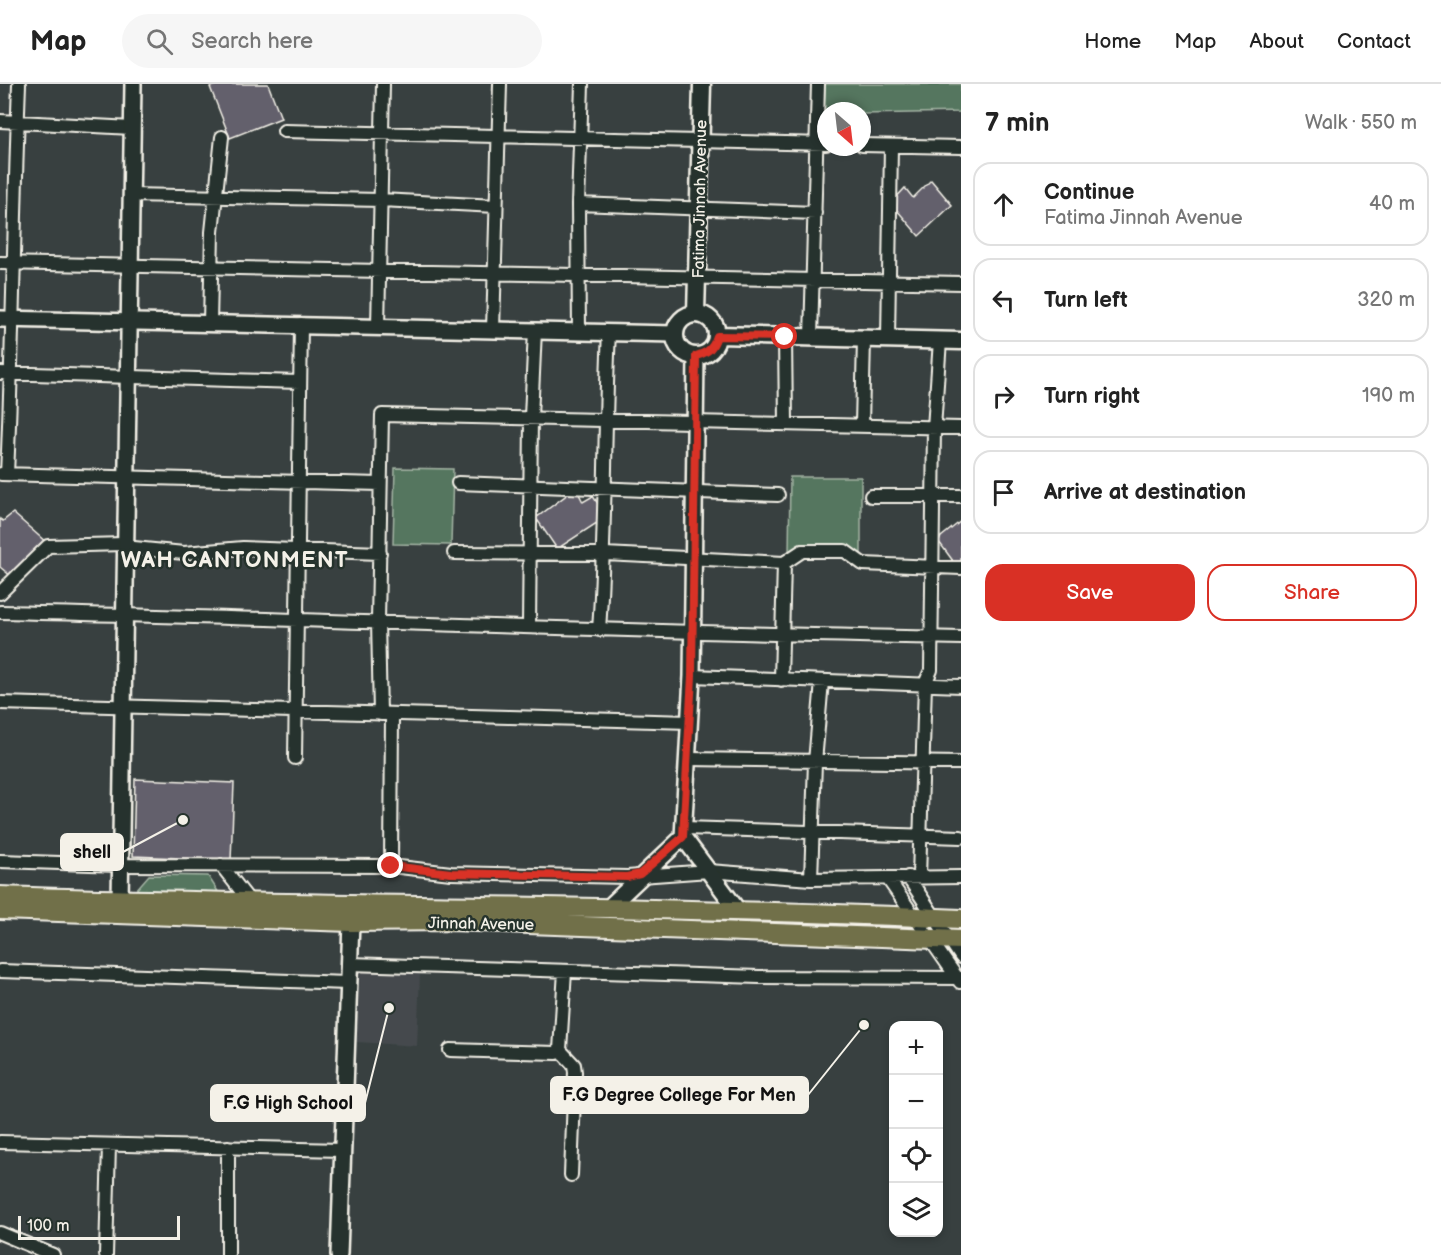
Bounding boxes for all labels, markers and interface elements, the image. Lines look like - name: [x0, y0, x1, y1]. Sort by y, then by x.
- search box: [122, 14, 542, 68]
- text: Map: [30, 25, 86, 58]
- icon: search: [143, 25, 176, 58]
- text: Search here: [191, 28, 313, 55]
- text: Home: [1084, 29, 1141, 54]
- text: Map: [1174, 29, 1216, 54]
- text: About: [1249, 29, 1304, 54]
- text: Contact: [1337, 29, 1411, 54]
- north arrow: [817, 102, 871, 156]
- text: 7 min: [985, 108, 1049, 139]
- text: Walk · 550 m: [1305, 111, 1417, 135]
- street label: Fatima Jinnah Avenue: [690, 119, 711, 279]
- text: Continue: [1044, 179, 1134, 206]
- icon: ahead: [987, 188, 1020, 221]
- text: 40 m: [1369, 192, 1415, 216]
- text: Fatima Jinnah Avenue: [1044, 206, 1243, 230]
- icon: left: [987, 284, 1020, 317]
- text: Turn left: [1044, 287, 1128, 314]
- text: 320 m: [1357, 288, 1415, 312]
- route start: [771, 323, 797, 349]
- icon: right: [987, 380, 1020, 413]
- text: Turn right: [1044, 383, 1140, 410]
- text: 190 m: [1362, 384, 1415, 408]
- icon: arrive: [987, 476, 1020, 509]
- text: Arrive at destination: [1044, 479, 1246, 506]
- district label: WAH CANTONMENT: [121, 547, 349, 574]
- button: Save: [985, 564, 1195, 621]
- button: Share: [1207, 564, 1417, 621]
- callout: shell: [61, 834, 123, 870]
- text: shell: [73, 842, 111, 863]
- route end: [377, 852, 403, 878]
- street label: Jinnah Avenue: [428, 914, 535, 935]
- map controls: [889, 1021, 943, 1237]
- button: +: [889, 1021, 943, 1075]
- button: −: [889, 1075, 943, 1129]
- callout: F.G Degree College For Men: [551, 1077, 808, 1113]
- callout: F.G High School: [211, 1085, 365, 1121]
- text: F.G Degree College For Men: [562, 1085, 796, 1106]
- text: F.G High School: [223, 1093, 353, 1114]
- button: locate: [889, 1129, 943, 1183]
- button: layers: [889, 1183, 943, 1237]
- scale bar: [18, 1213, 180, 1240]
- text: 100 m: [27, 1217, 70, 1236]

